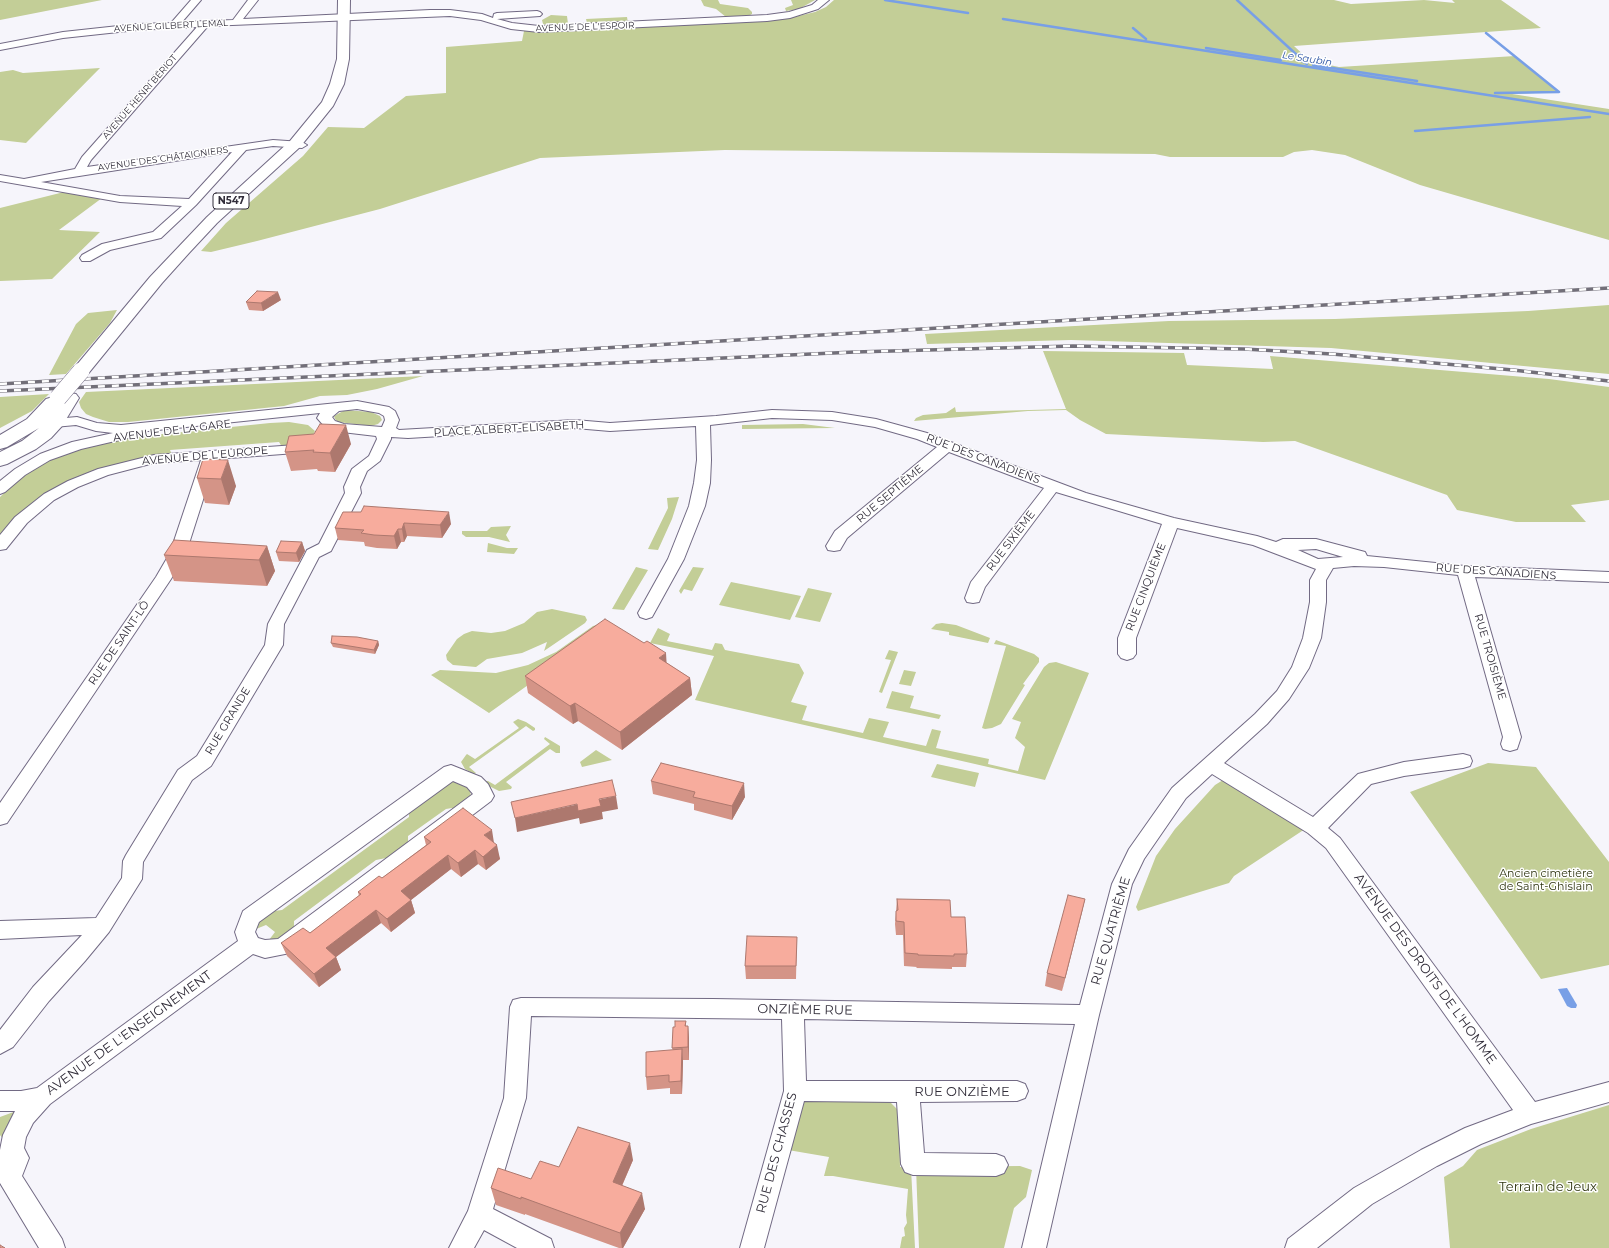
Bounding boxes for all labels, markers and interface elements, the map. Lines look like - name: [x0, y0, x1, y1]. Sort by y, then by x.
- street label: AVENUE GILBERT LEMAL: [114, 18, 228, 34]
- street label: AVENUE DE L'ESPOIR: [535, 20, 635, 34]
- water label: Le Saubin: [1281, 49, 1333, 69]
- street label: AVENUE HENRI BÉRIOT: [100, 53, 180, 141]
- street label: AVENUE DES CHÂTAIGNIERS: [97, 145, 229, 173]
- road number: N547: [213, 193, 249, 209]
- street label: AVENUE DE LA GARE: [112, 417, 232, 445]
- street label: PLACE ALBERT-ELISABETH: [433, 418, 585, 440]
- street label: RUE DES CANADIENS: [924, 431, 1042, 487]
- street label: AVENUE DE L'EUROPE: [141, 444, 269, 468]
- street label: RUE SEPTIÈME: [854, 462, 926, 526]
- street label: RUE SIXIÈME: [984, 508, 1038, 574]
- street label: RUE CINQUIÈME: [1123, 541, 1169, 633]
- street label: RUE DES CANADIENS: [1435, 561, 1557, 583]
- street label: RUE DE SAINT-LÔ: [86, 598, 152, 688]
- street label: RUE TROISIÈME: [1471, 612, 1509, 702]
- street label: RUE GRANDE: [203, 685, 253, 757]
- park label: Ancien cimetière de Saint-Ghislain: [1499, 867, 1593, 893]
- street label: AVENUE DES DROITS DE L'HOMME: [1350, 871, 1500, 1067]
- street label: RUE QUATRIÈME: [1088, 875, 1134, 987]
- street label: AVENUE DE L'ENSEIGNEMENT: [43, 968, 215, 1098]
- street label: ONZIÈME RUE: [757, 1001, 853, 1019]
- street label: RUE ONZIÈME: [914, 1084, 1010, 1100]
- street label: RUE DES CHASSES: [753, 1091, 801, 1215]
- park label: Terrain de Jeux: [1499, 1179, 1597, 1195]

